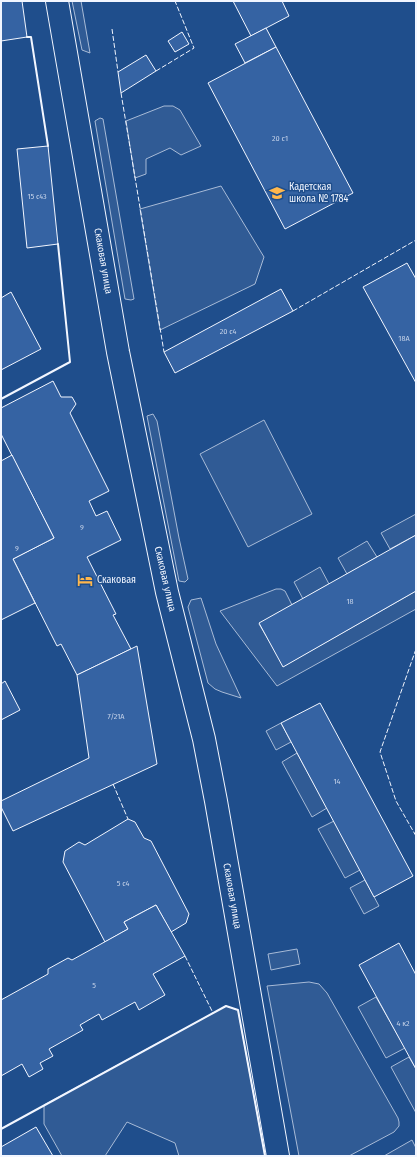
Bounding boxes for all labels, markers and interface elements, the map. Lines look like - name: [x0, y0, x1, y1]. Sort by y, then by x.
- house number: 20 с1: [272, 134, 288, 143]
- place label: Кадетская школа № 1784: [289, 181, 348, 205]
- school or university icon: Кадетская школа № 1784: [268, 184, 286, 202]
- house number: 15 с43: [27, 192, 47, 201]
- street label: Скаковая улица: [91, 227, 115, 295]
- house number: 20 с4: [220, 327, 236, 336]
- house number: 18А: [398, 334, 410, 343]
- house number: 9: [80, 523, 84, 532]
- house number: 9: [15, 544, 19, 553]
- street label: Скаковая улица: [152, 545, 178, 613]
- hotel icon: Скаковая: [76, 571, 94, 589]
- place label: Скаковая: [97, 574, 136, 586]
- house number: 18: [346, 597, 354, 606]
- house number: 7/21А: [107, 712, 125, 721]
- house number: 14: [334, 777, 341, 786]
- street label: Скаковая улица: [220, 862, 244, 930]
- house number: 5 с4: [117, 879, 129, 888]
- house number: 5: [92, 981, 96, 990]
- house number: 4 к2: [396, 1019, 410, 1028]

